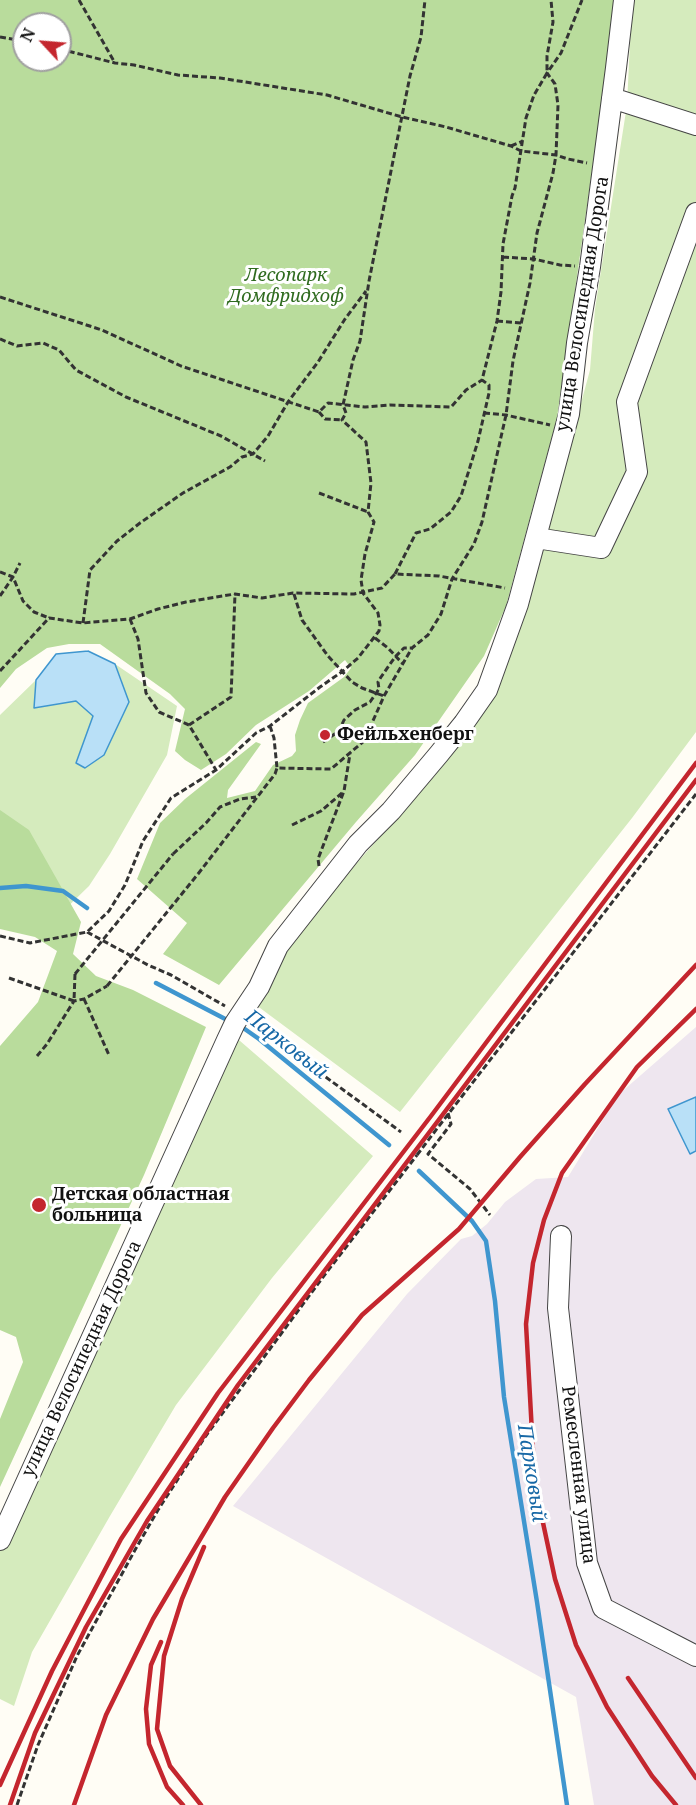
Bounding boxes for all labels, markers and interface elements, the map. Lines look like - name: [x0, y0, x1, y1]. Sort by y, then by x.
- north arrow: [12, 12, 72, 72]
- text: N: [15, 25, 40, 45]
- street label: улица Велосипедная Дорога: [552, 175, 614, 433]
- park label: Лесопарк Домфридхоф: [228, 265, 344, 308]
- place label: Фейльхенберг: [337, 724, 474, 746]
- marker: Фейльхенберг: [318, 728, 332, 742]
- water label: Парковый: [240, 1005, 332, 1085]
- place label: Детская областная больница: [52, 1184, 230, 1226]
- marker: Детская областная больница: [30, 1196, 48, 1214]
- street label: улица Велосипедная Дорога: [18, 1237, 146, 1481]
- street label: Ремесленная улица: [556, 1385, 600, 1565]
- water label: Парковый: [511, 1422, 551, 1524]

